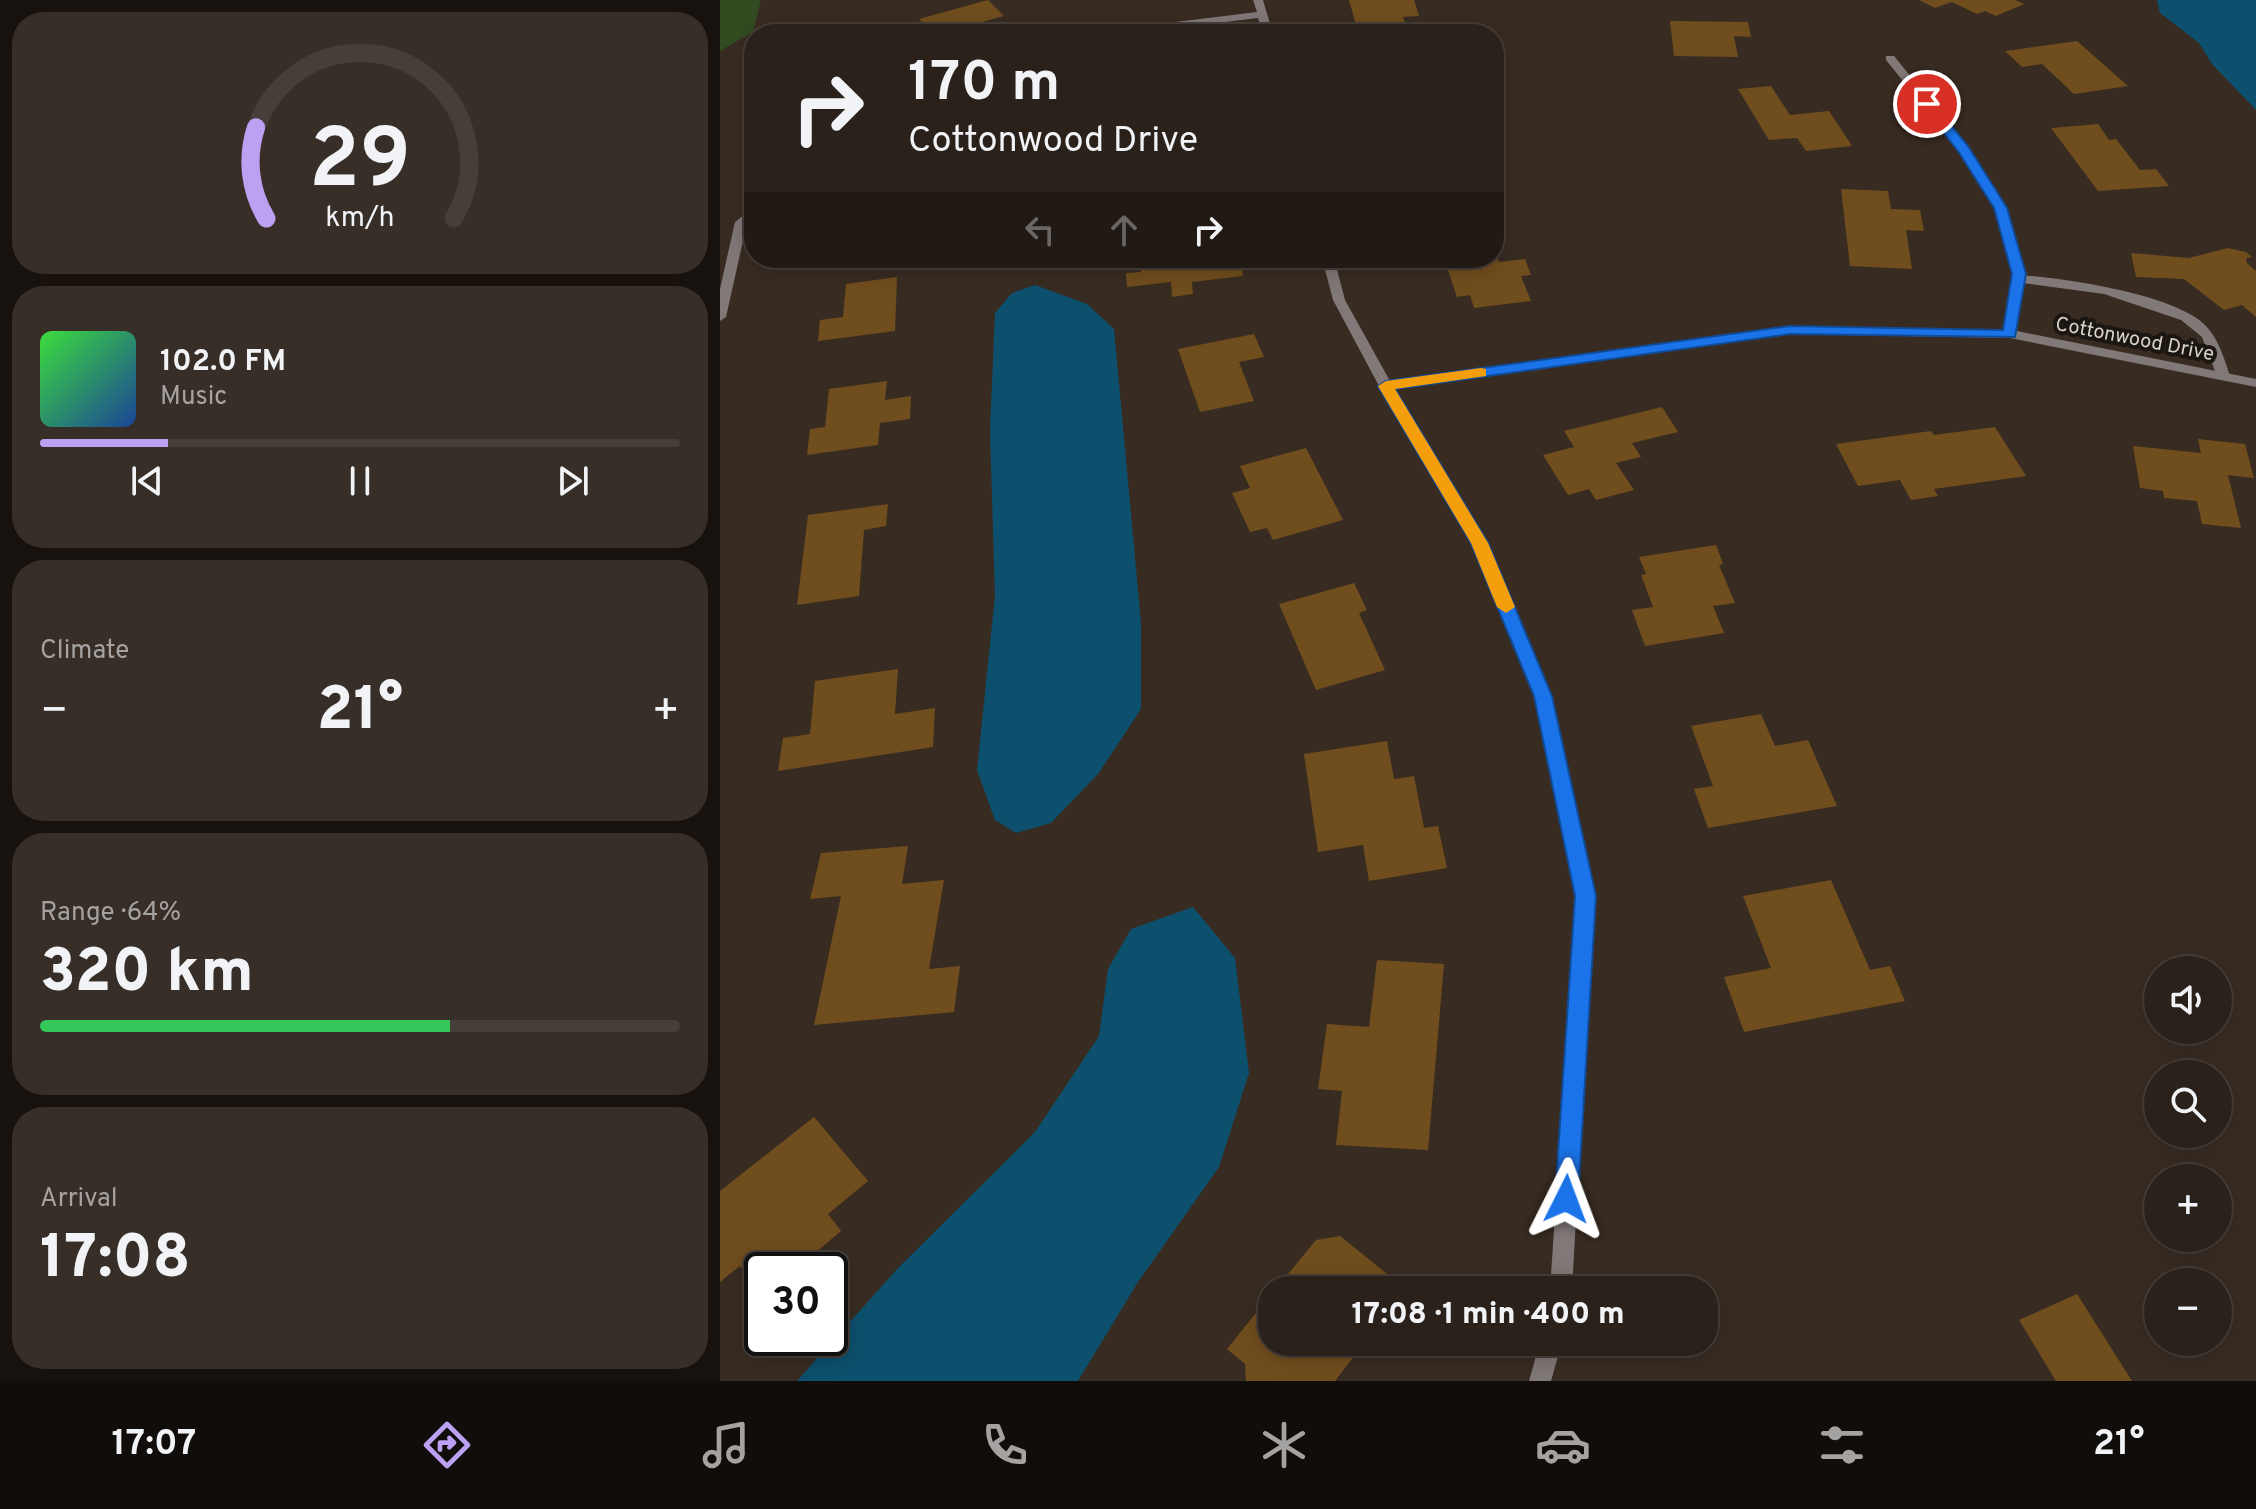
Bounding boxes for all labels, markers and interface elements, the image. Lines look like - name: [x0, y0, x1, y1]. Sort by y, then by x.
- text: 170 m: [908, 50, 1060, 120]
- icon: right: [776, 56, 880, 160]
- pin: [1893, 70, 1961, 138]
- icon: arrive: [1905, 82, 1949, 126]
- text: 29: [309, 111, 411, 216]
- text: Cottonwood Drive: [908, 119, 1198, 165]
- text: km/h: [325, 201, 395, 237]
- icon: left: [1018, 208, 1062, 252]
- icon: ahead: [1102, 208, 1146, 252]
- icon: right: [1186, 208, 1230, 252]
- street label: Cottonwood Drive: [2053, 312, 2216, 368]
- text: 102.0 FM: [160, 344, 286, 381]
- text: Music: [160, 381, 227, 414]
- icon: previous: [125, 459, 169, 503]
- icon: pause: [338, 459, 382, 503]
- icon: next: [551, 459, 595, 503]
- text: Climate: [40, 635, 129, 668]
- text: 21°: [317, 675, 403, 751]
- text: −: [40, 685, 68, 741]
- text: +: [652, 685, 680, 741]
- text: Range · 64%: [40, 897, 181, 930]
- text: 320 km: [40, 937, 254, 1013]
- map controls: [2144, 956, 2232, 1356]
- button: sound: [2144, 956, 2232, 1044]
- button: search: [2144, 1060, 2232, 1148]
- position arrow: [1524, 1157, 1608, 1241]
- button: +: [2144, 1164, 2232, 1252]
- text: Arrival: [40, 1183, 118, 1216]
- text: 17:08: [40, 1223, 191, 1299]
- speed limit sign: 30: [744, 1252, 848, 1356]
- button: −: [2144, 1268, 2232, 1356]
- text: 17:08 · 1 min · 400 m: [1352, 1297, 1624, 1334]
- icon: directions: [419, 1417, 475, 1473]
- icon: music: [698, 1417, 754, 1473]
- icon: phone: [977, 1417, 1033, 1473]
- icon: climate: [1256, 1417, 1312, 1473]
- icon: car: [1535, 1417, 1591, 1473]
- icon: filters: [1814, 1417, 1870, 1473]
- text: 17:07: [111, 1422, 196, 1468]
- text: 21°: [2093, 1422, 2144, 1468]

